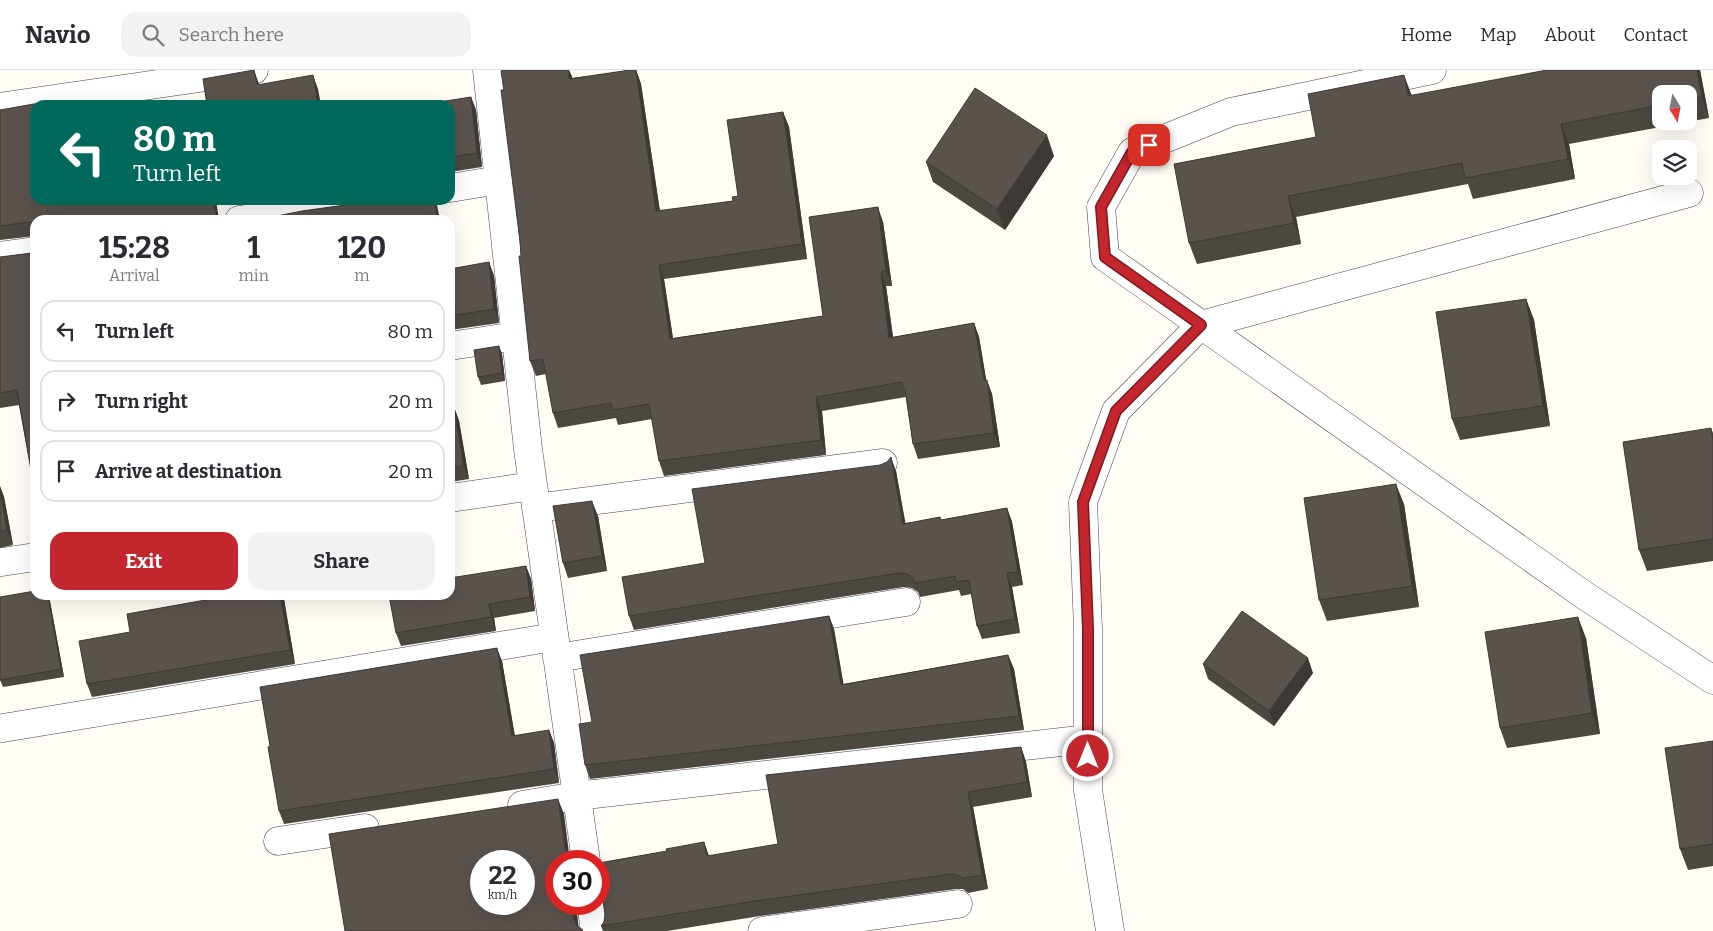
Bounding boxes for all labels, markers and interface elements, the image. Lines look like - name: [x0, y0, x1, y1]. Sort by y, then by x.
- search box: [121, 12, 471, 57]
- text: Navio: [25, 21, 91, 49]
- icon: search: [139, 21, 167, 49]
- text: Search here: [179, 23, 284, 46]
- text: Home: [1401, 24, 1452, 46]
- text: Map: [1480, 24, 1516, 46]
- text: About: [1544, 24, 1595, 46]
- text: Contact: [1623, 24, 1688, 46]
- north arrow: [1652, 85, 1698, 130]
- map controls: [1652, 85, 1697, 185]
- text: 80 m: [133, 118, 216, 160]
- icon: left: [50, 120, 115, 185]
- pin: [1128, 124, 1170, 166]
- icon: arrive: [1135, 131, 1163, 159]
- button: layers: [1652, 140, 1697, 185]
- text: Turn left: [133, 160, 221, 187]
- text: 15:28: [99, 230, 170, 266]
- text: 1: [247, 230, 260, 266]
- text: 120: [337, 230, 386, 266]
- text: Arrival: [109, 266, 160, 285]
- text: min: [239, 266, 269, 285]
- text: m: [354, 266, 369, 285]
- icon: left: [52, 317, 80, 345]
- text: Turn left: [95, 320, 174, 343]
- text: 80 m: [387, 320, 433, 343]
- icon: right: [52, 387, 80, 415]
- text: Turn right: [95, 390, 188, 413]
- text: 20 m: [389, 390, 433, 413]
- icon: arrive: [52, 457, 80, 485]
- text: Arrive at destination: [95, 460, 282, 483]
- text: 20 m: [389, 460, 433, 483]
- button: Exit: [50, 532, 238, 590]
- button: Share: [248, 532, 435, 590]
- position arrow: [1061, 729, 1113, 781]
- speed limit sign: 30: [545, 850, 610, 915]
- text: 22: [488, 861, 517, 891]
- text: km/h: [488, 888, 517, 902]

